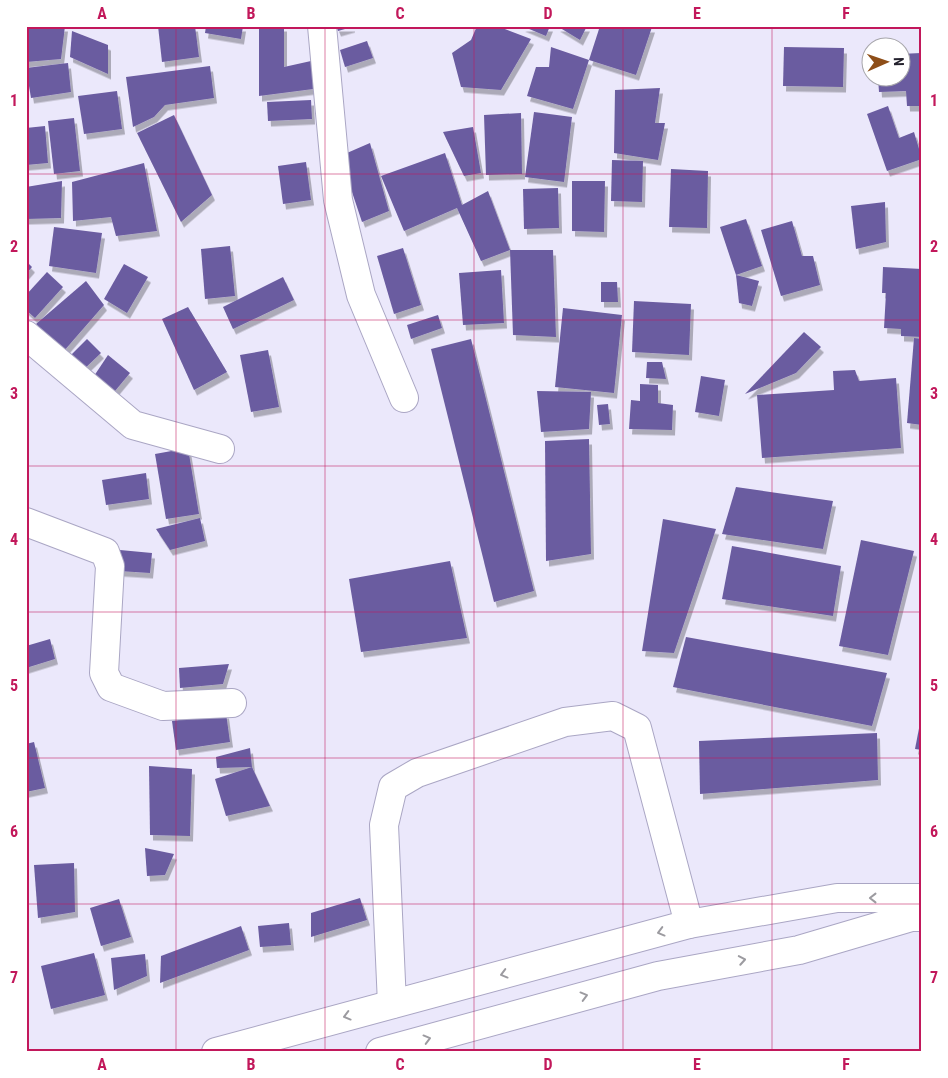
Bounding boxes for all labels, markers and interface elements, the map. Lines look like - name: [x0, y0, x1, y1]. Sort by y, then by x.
- text: A: [97, 4, 107, 23]
- text: B: [247, 4, 256, 23]
- text: C: [395, 4, 405, 23]
- text: D: [543, 4, 553, 23]
- text: E: [693, 4, 701, 23]
- text: F: [842, 4, 850, 23]
- north arrow: [860, 38, 910, 88]
- text: N: [891, 57, 907, 66]
- text: 1: [10, 91, 18, 110]
- text: 1: [930, 91, 938, 110]
- text: 2: [10, 237, 18, 256]
- text: 2: [930, 237, 938, 256]
- text: 3: [10, 384, 18, 403]
- text: 3: [930, 384, 938, 403]
- text: 4: [10, 530, 18, 549]
- text: 4: [930, 530, 938, 549]
- text: 5: [10, 676, 18, 695]
- text: 5: [930, 676, 938, 695]
- text: 6: [10, 822, 18, 841]
- text: 6: [930, 822, 938, 841]
- one-way arrow: [869, 893, 876, 903]
- one-way arrow: [658, 926, 666, 936]
- one-way arrow: [738, 956, 747, 966]
- text: 7: [10, 968, 18, 987]
- one-way arrow: [500, 968, 509, 979]
- text: 7: [930, 968, 938, 987]
- one-way arrow: [580, 991, 588, 1002]
- one-way arrow: [343, 1010, 352, 1021]
- one-way arrow: [423, 1034, 432, 1045]
- text: A: [97, 1055, 107, 1074]
- text: B: [247, 1055, 256, 1074]
- text: C: [395, 1055, 405, 1074]
- text: D: [543, 1055, 553, 1074]
- text: E: [693, 1055, 701, 1074]
- text: F: [842, 1055, 850, 1074]

